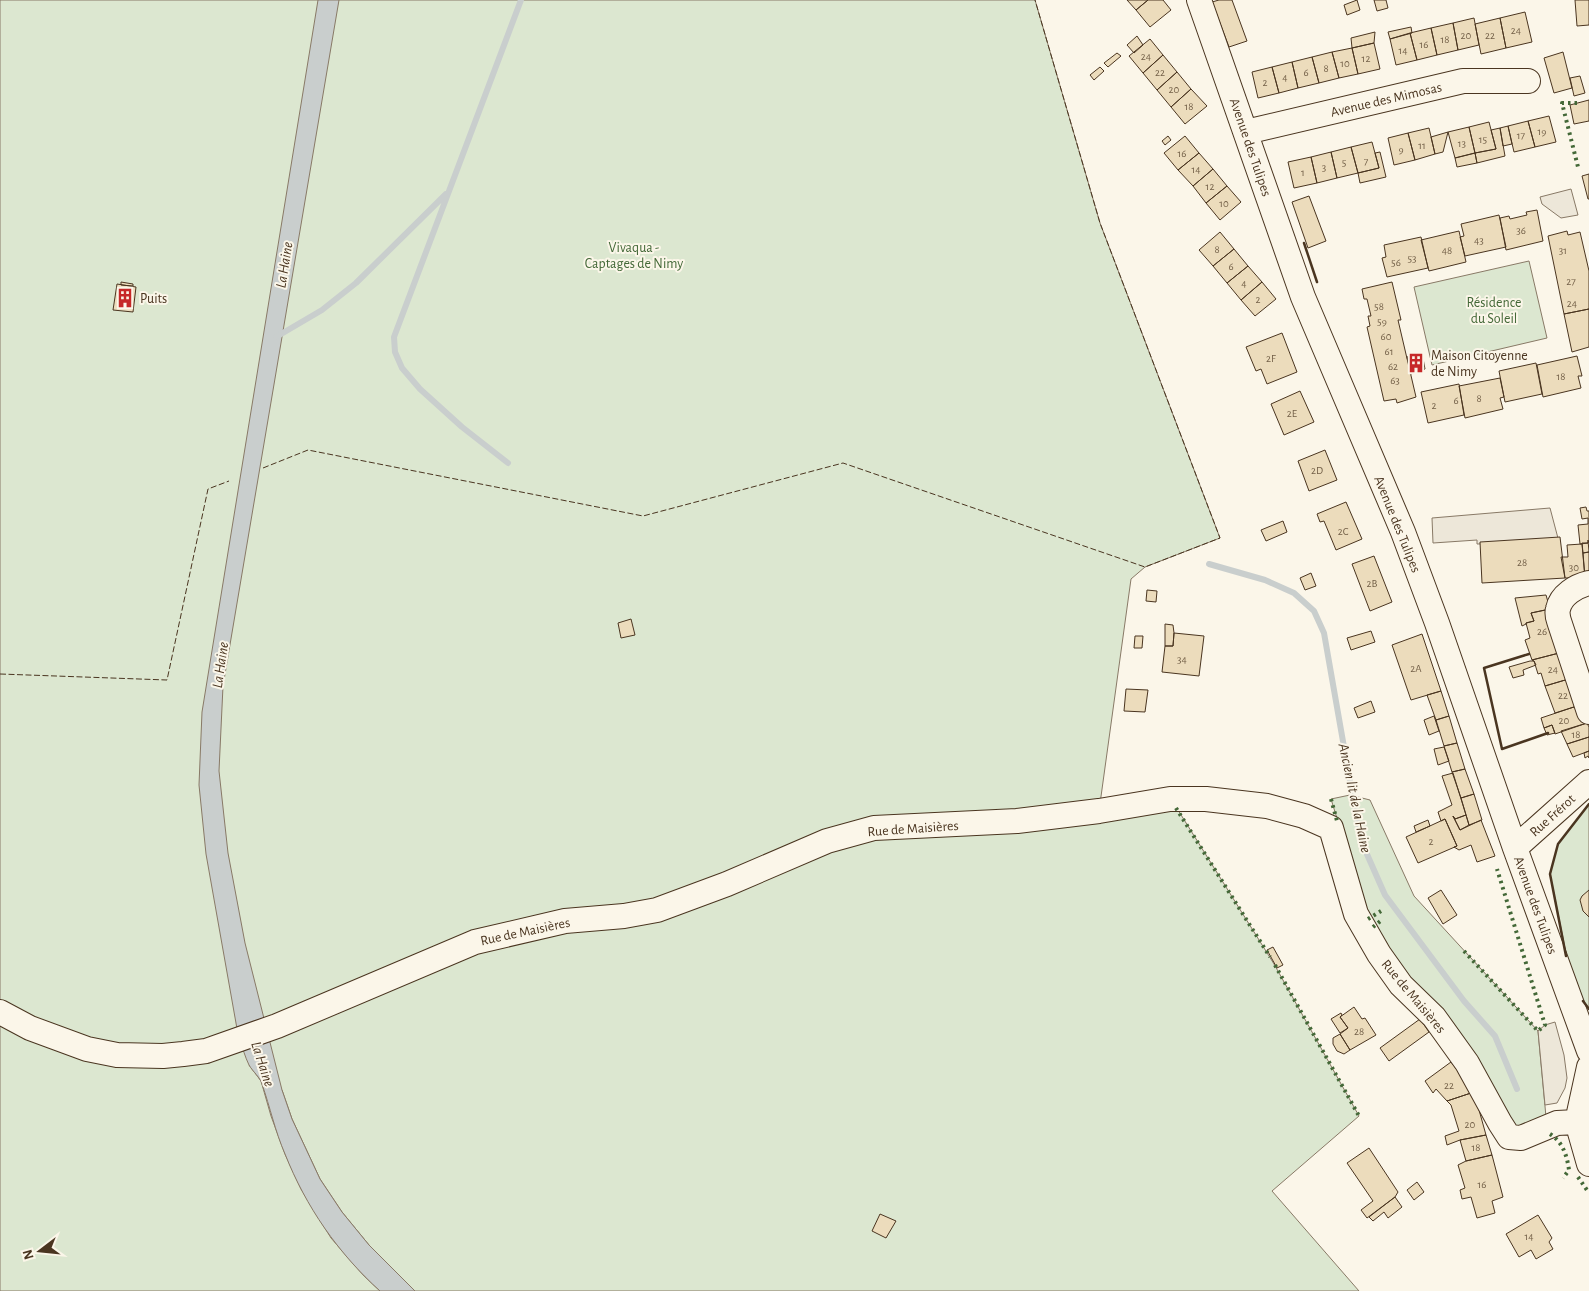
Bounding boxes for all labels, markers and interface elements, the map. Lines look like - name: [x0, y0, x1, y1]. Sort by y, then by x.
- house number: 24: [1511, 25, 1521, 36]
- house number: 20: [1461, 30, 1472, 41]
- house number: 22: [1485, 30, 1495, 41]
- house number: 18: [1441, 34, 1450, 45]
- house number: 16: [1420, 39, 1428, 50]
- house number: 14: [1398, 45, 1408, 56]
- house number: 24: [1141, 51, 1151, 62]
- house number: 12: [1362, 53, 1370, 64]
- house number: 10: [1340, 58, 1350, 69]
- house number: 8: [1323, 63, 1329, 74]
- house number: 22: [1155, 67, 1165, 78]
- house number: 6: [1303, 67, 1309, 78]
- house number: 4: [1282, 72, 1288, 83]
- house number: 2: [1262, 77, 1268, 88]
- street label: Avenue des Mimosas: [1329, 80, 1443, 120]
- house number: 20: [1169, 84, 1180, 95]
- street label: Avenue des Tulipes: [1227, 96, 1273, 198]
- house number: 18: [1185, 101, 1194, 112]
- house number: 19: [1538, 126, 1546, 137]
- house number: 17: [1517, 130, 1526, 141]
- house number: 15: [1479, 134, 1488, 145]
- house number: 13: [1458, 138, 1467, 149]
- house number: 11: [1418, 140, 1426, 151]
- house number: 9: [1398, 144, 1404, 155]
- house number: 16: [1178, 148, 1186, 159]
- house number: 7: [1364, 156, 1369, 167]
- house number: 5: [1342, 157, 1347, 168]
- house number: 3: [1322, 162, 1327, 173]
- house number: 14: [1191, 164, 1201, 175]
- house number: 1: [1301, 167, 1305, 178]
- house number: 12: [1206, 181, 1214, 192]
- house number: 10: [1219, 198, 1229, 209]
- house number: 36: [1516, 225, 1526, 236]
- house number: 43: [1474, 235, 1484, 246]
- water label: La Haine: [273, 241, 296, 289]
- park label: Vivaqua - Captages de Nimy: [585, 241, 683, 271]
- house number: 8: [1214, 244, 1220, 255]
- house number: 48: [1442, 245, 1452, 256]
- house number: 31: [1559, 245, 1567, 256]
- house number: 53: [1407, 253, 1417, 264]
- house number: 56: [1391, 257, 1401, 268]
- house number: 6: [1228, 261, 1234, 272]
- house number: 27: [1566, 276, 1576, 287]
- house number: 4: [1241, 278, 1247, 289]
- building icon: Puits: [114, 287, 136, 309]
- place label: Puits: [140, 292, 167, 306]
- house number: 2: [1255, 294, 1261, 305]
- park label: Résidence du Soleil: [1466, 296, 1522, 326]
- house number: 24: [1567, 298, 1577, 309]
- house number: 58: [1374, 301, 1384, 312]
- house number: 59: [1377, 316, 1387, 327]
- house number: 60: [1381, 331, 1392, 342]
- house number: 61: [1385, 346, 1393, 357]
- place label: Maison Citoyenne de Nimy: [1431, 349, 1528, 379]
- building icon: Maison Citoyenne de Nimy: [1405, 352, 1427, 374]
- house number: 2F: [1266, 353, 1276, 364]
- house number: 62: [1388, 361, 1398, 372]
- house number: 18: [1557, 371, 1566, 382]
- house number: 63: [1390, 375, 1400, 386]
- house number: 8: [1476, 393, 1482, 404]
- house number: 6: [1453, 395, 1459, 406]
- house number: 2: [1431, 400, 1437, 411]
- house number: 2E: [1287, 408, 1298, 419]
- house number: 2D: [1311, 465, 1323, 476]
- street label: Avenue des Tulipes: [1371, 474, 1423, 575]
- house number: 2C: [1338, 526, 1349, 537]
- house number: 28: [1517, 557, 1527, 568]
- house number: 30: [1569, 562, 1579, 573]
- house number: 2B: [1367, 578, 1378, 589]
- house number: 26: [1537, 626, 1547, 637]
- water label: La Haine: [210, 641, 231, 689]
- house number: 34: [1177, 654, 1187, 665]
- house number: 2A: [1410, 663, 1422, 674]
- house number: 24: [1548, 664, 1558, 675]
- house number: 22: [1558, 690, 1568, 701]
- house number: 20: [1559, 715, 1570, 726]
- house number: 18: [1572, 729, 1581, 740]
- water label: Ancien lit de la Haine: [1335, 741, 1374, 855]
- street label: Rue Frérot: [1527, 792, 1578, 840]
- street label: Rue de Maisières: [867, 819, 959, 839]
- house number: 2: [1428, 836, 1434, 847]
- street label: Avenue des Tulipes: [1511, 855, 1559, 956]
- street label: Rue de Maisières: [479, 916, 571, 948]
- street label: Rue de Maisières: [1379, 957, 1448, 1036]
- house number: 28: [1354, 1026, 1364, 1037]
- water label: La Haine: [248, 1040, 277, 1089]
- house number: 22: [1444, 1080, 1454, 1091]
- house number: 20: [1465, 1119, 1476, 1130]
- house number: 18: [1472, 1142, 1481, 1153]
- house number: 16: [1478, 1179, 1486, 1190]
- north arrow: [15, 1226, 65, 1276]
- house number: 14: [1524, 1231, 1534, 1242]
- text: N: [20, 1248, 37, 1261]

